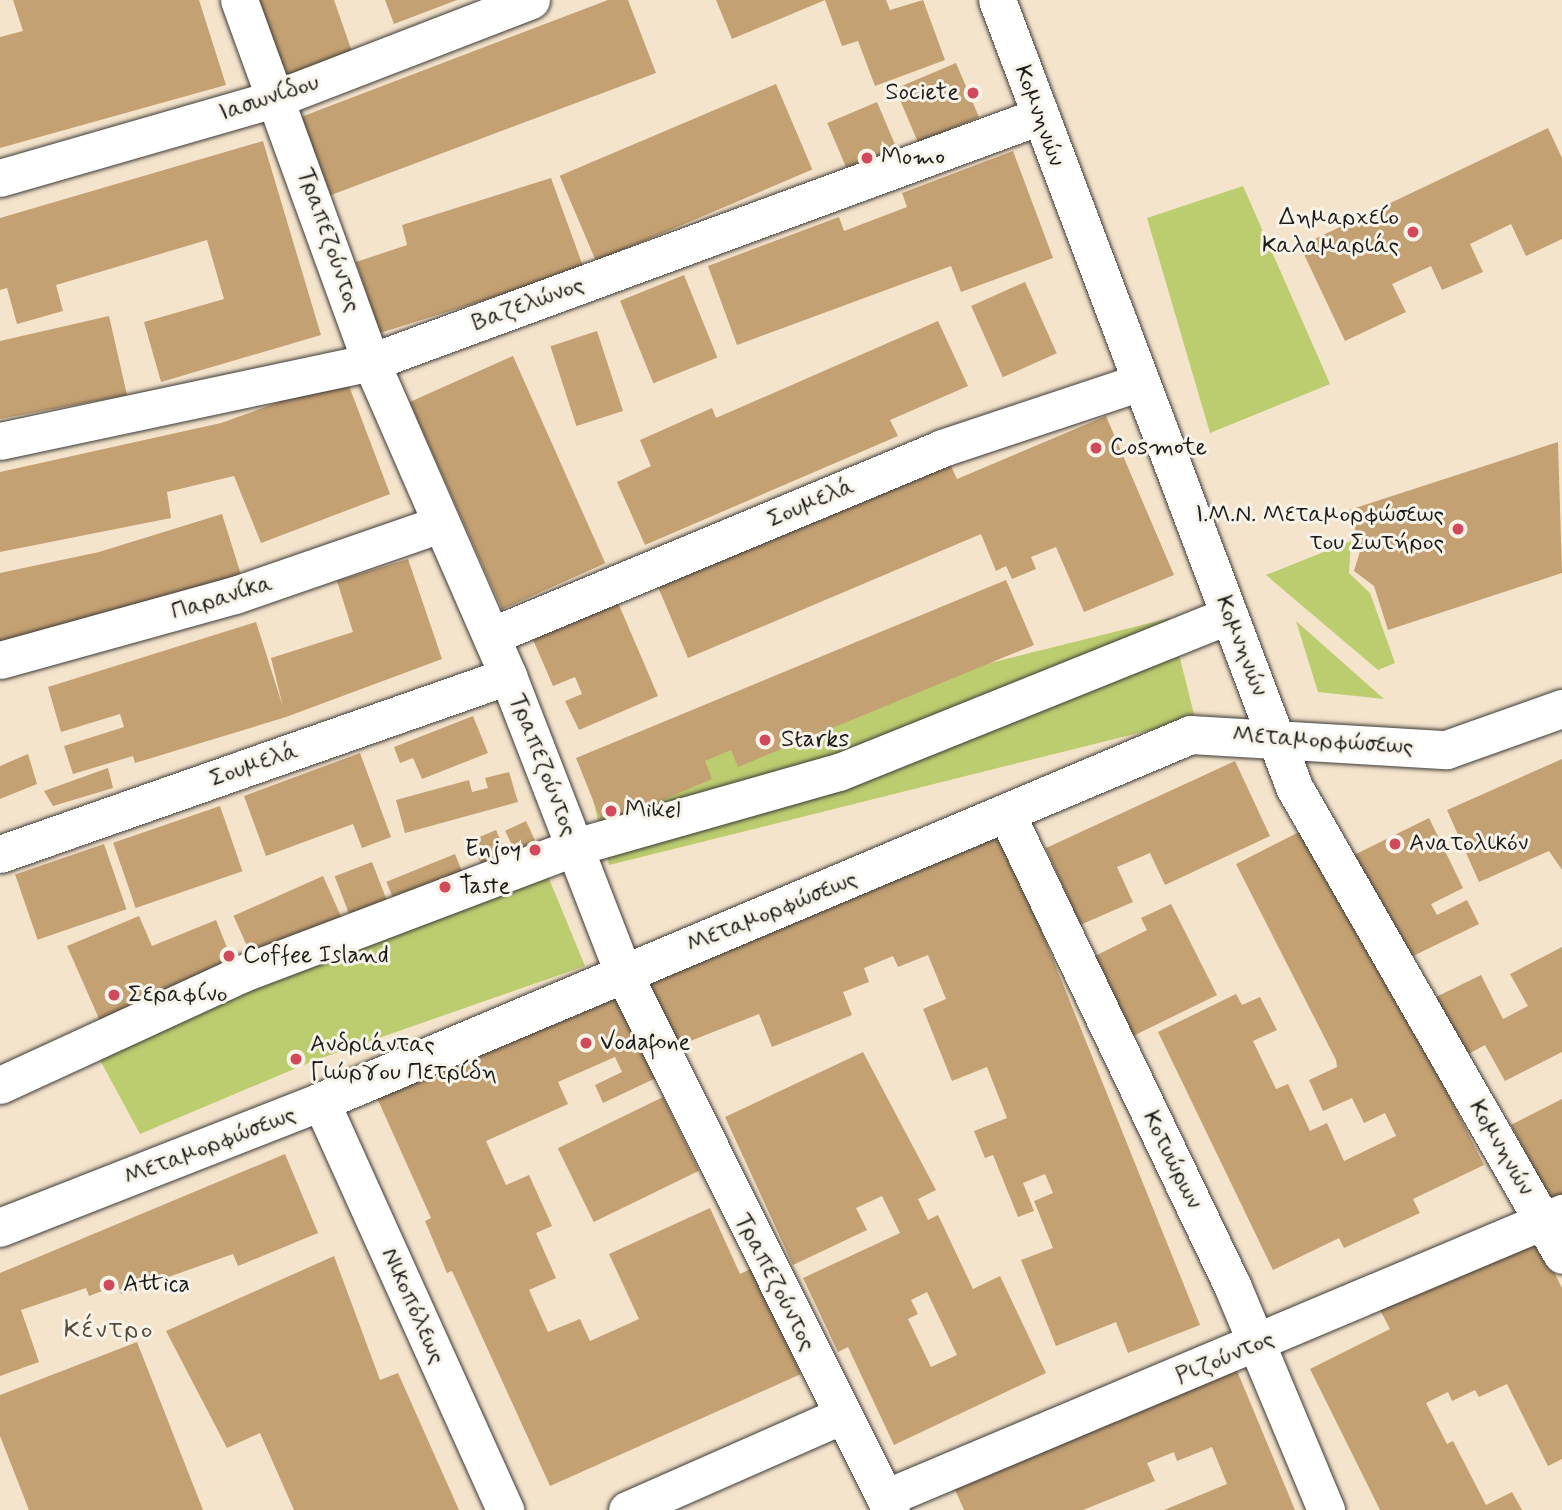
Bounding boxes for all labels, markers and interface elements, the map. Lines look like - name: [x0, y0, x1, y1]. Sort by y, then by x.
- street label: Κομνηνών: [1007, 61, 1071, 171]
- street label: Ιασωνίδου: [215, 68, 323, 128]
- place label: Societe: [885, 79, 959, 107]
- marker: Societe: [965, 85, 981, 101]
- place label: Momo: [881, 144, 945, 172]
- marker: Momo: [859, 150, 875, 166]
- street label: Τραπεζούντος: [291, 164, 367, 316]
- place label: Δημαρχείο Καλαμαριάς: [1262, 204, 1399, 260]
- marker: Δημαρχείο Καλαμαριάς: [1405, 224, 1421, 240]
- street label: Βαζελώνος: [468, 270, 588, 338]
- place label: Cosmote: [1110, 434, 1207, 462]
- marker: Cosmote: [1088, 440, 1104, 456]
- street label: Σουμελά: [763, 472, 859, 534]
- place label: Ι.Μ.Ν. Μεταμορφώσεως του Σωτήρος: [1195, 501, 1444, 557]
- marker: Ι.Μ.Ν. Μεταμορφώσεως του Σωτήρος: [1450, 521, 1466, 537]
- street label: Παρανίκα: [168, 569, 276, 627]
- street label: Κομνηνών: [1209, 592, 1273, 700]
- street label: Τραπεζούντος: [503, 690, 583, 840]
- street label: Μεταμορφώσεως: [1232, 720, 1414, 762]
- place label: Starks: [781, 726, 849, 754]
- marker: Starks: [755, 730, 775, 750]
- street label: Σουμελά: [206, 737, 302, 793]
- place label: Mikel: [625, 797, 681, 825]
- marker: Mikel: [603, 803, 619, 819]
- place label: Ανατολικόν: [1409, 830, 1528, 858]
- place label: Enjoy: [465, 836, 521, 864]
- marker: Ανατολικόν: [1387, 836, 1403, 852]
- marker: Enjoy: [527, 842, 543, 858]
- street label: Μεταμορφώσεως: [683, 865, 861, 959]
- place label: Taste: [459, 873, 510, 901]
- marker: Taste: [437, 879, 453, 895]
- place label: Coffee Island: [243, 942, 389, 970]
- marker: Coffee Island: [221, 948, 237, 964]
- place label: Σεραφίνο: [128, 981, 228, 1009]
- marker: Σεραφίνο: [106, 987, 122, 1003]
- place label: Vodafone: [600, 1029, 690, 1057]
- place label: Ανδριάντας Γιώργου Πετρίδη: [310, 1031, 497, 1087]
- marker: Vodafone: [578, 1035, 594, 1051]
- marker: Ανδριάντας Γιώργου Πετρίδη: [288, 1051, 304, 1067]
- street label: Κομνηνών: [1462, 1095, 1540, 1201]
- street label: Μεταμορφώσεως: [120, 1100, 300, 1192]
- street label: Κοτυώρων: [1136, 1106, 1208, 1214]
- street label: Τραπεζούντος: [728, 1208, 822, 1356]
- street label: Νικοπόλεως: [375, 1243, 451, 1369]
- place label: Attica: [123, 1271, 190, 1299]
- marker: Attica: [101, 1277, 117, 1293]
- district label: Κέντρο: [64, 1315, 154, 1347]
- street label: Ριζούντος: [1172, 1324, 1278, 1392]

